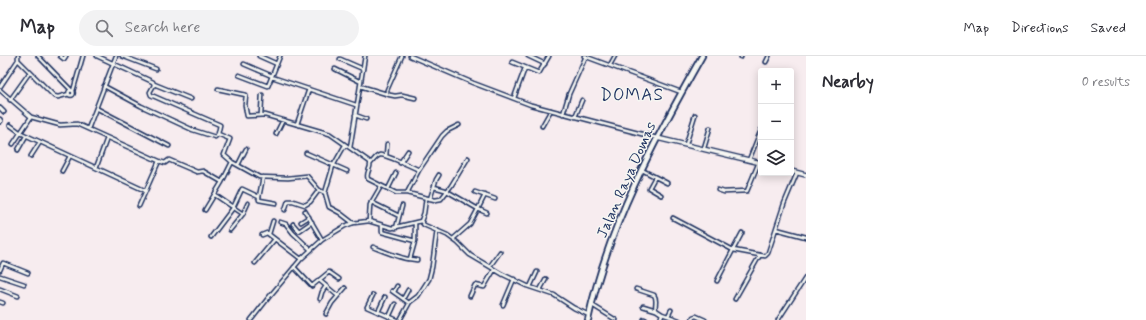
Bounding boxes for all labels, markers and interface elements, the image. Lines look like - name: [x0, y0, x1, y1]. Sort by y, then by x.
- search box: [79, 10, 359, 46]
- text: Map: [20, 15, 55, 40]
- icon: search: [93, 17, 115, 39]
- text: Search here: [125, 18, 200, 38]
- text: Map: [963, 19, 989, 37]
- text: Directions: [1011, 19, 1069, 37]
- text: Saved: [1091, 19, 1126, 37]
- map controls: [758, 68, 794, 176]
- button: +: [758, 68, 794, 104]
- text: Nearby: [822, 71, 874, 93]
- text: 0 results: [1082, 74, 1130, 91]
- district label: DOMAS: [600, 84, 664, 106]
- button: −: [758, 104, 794, 140]
- street label: Jalan Raya Domas: [592, 119, 662, 241]
- button: layers: [758, 140, 794, 176]

